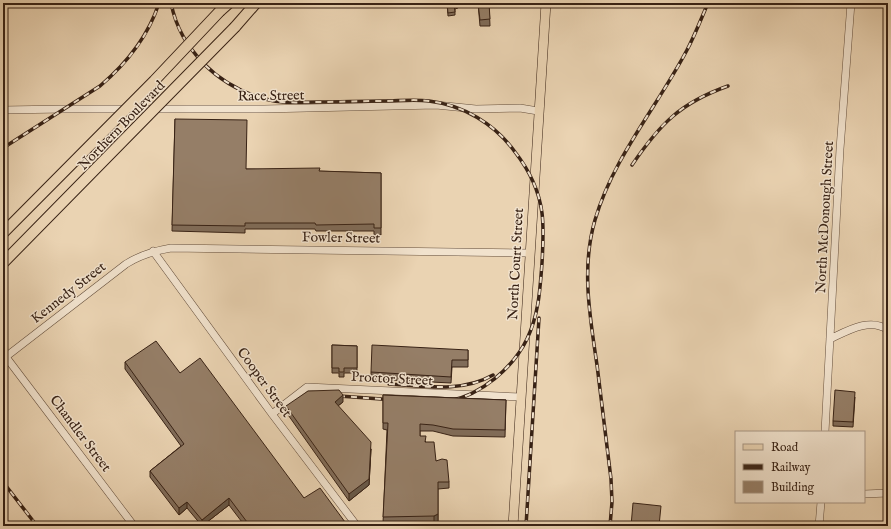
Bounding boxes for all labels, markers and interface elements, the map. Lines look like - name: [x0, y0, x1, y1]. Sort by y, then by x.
- street label: Northern Boulevard: [74, 77, 169, 174]
- street label: Race Street: [237, 86, 305, 106]
- street label: North McDonough Street: [812, 140, 838, 294]
- street label: North Court Street: [504, 207, 528, 321]
- street label: Fowler Street: [302, 228, 381, 248]
- street label: Kennedy Street: [28, 258, 110, 328]
- street label: Cooper Street: [233, 344, 296, 421]
- street label: Proctor Street: [351, 368, 434, 390]
- street label: Chandler Street: [45, 392, 115, 476]
- legend: [735, 431, 865, 503]
- text: Road: [771, 440, 799, 455]
- text: Railway: [771, 460, 810, 475]
- text: Building: [771, 480, 815, 495]

